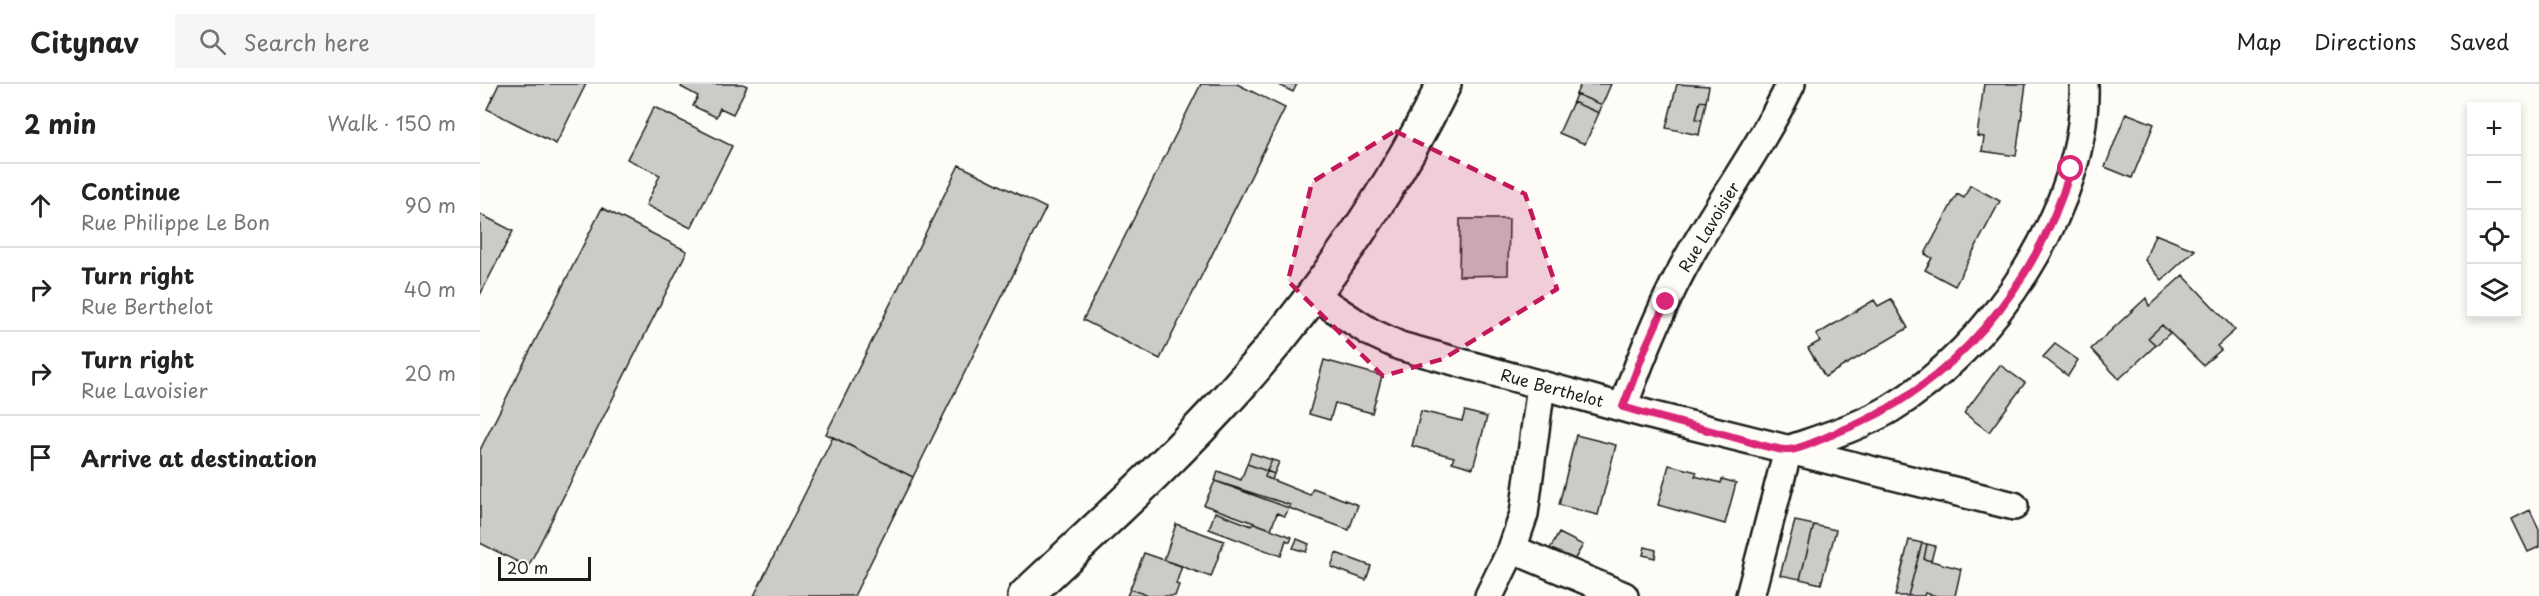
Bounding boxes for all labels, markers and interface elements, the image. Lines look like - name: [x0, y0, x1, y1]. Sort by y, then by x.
- search box: [175, 14, 595, 68]
- text: Citynav: [30, 20, 139, 63]
- icon: search: [196, 25, 229, 58]
- text: Search here: [244, 25, 370, 58]
- text: Map: [2236, 25, 2281, 57]
- text: Directions: [2314, 25, 2416, 57]
- text: Saved: [2449, 25, 2509, 57]
- map controls: [2467, 102, 2521, 318]
- button: +: [2467, 102, 2521, 156]
- text: 2 min: [24, 104, 97, 143]
- text: Walk · 150 m: [327, 108, 456, 138]
- route start: [2057, 155, 2083, 181]
- button: −: [2467, 156, 2521, 210]
- text: Continue: [81, 174, 180, 207]
- street label: Rue Lavoisier: [1672, 176, 1745, 276]
- icon: ahead: [24, 189, 57, 222]
- text: 90 m: [405, 190, 456, 220]
- text: Rue Philippe Le Bon: [81, 207, 270, 237]
- button: locate: [2467, 210, 2521, 264]
- text: Turn right: [81, 258, 194, 291]
- button: layers: [2467, 264, 2521, 318]
- icon: right: [24, 273, 57, 306]
- text: 40 m: [404, 274, 456, 304]
- route end: [1652, 288, 1678, 314]
- text: Rue Berthelot: [81, 291, 213, 321]
- text: Turn right: [81, 342, 194, 375]
- icon: right: [24, 357, 57, 390]
- text: 20 m: [404, 358, 456, 388]
- street label: Rue Berthelot: [1498, 362, 1607, 412]
- text: Rue Lavoisier: [81, 375, 208, 405]
- icon: arrive: [24, 441, 57, 474]
- text: Arrive at destination: [81, 441, 317, 474]
- scale bar: [498, 554, 591, 582]
- text: 20 m: [507, 555, 548, 579]

